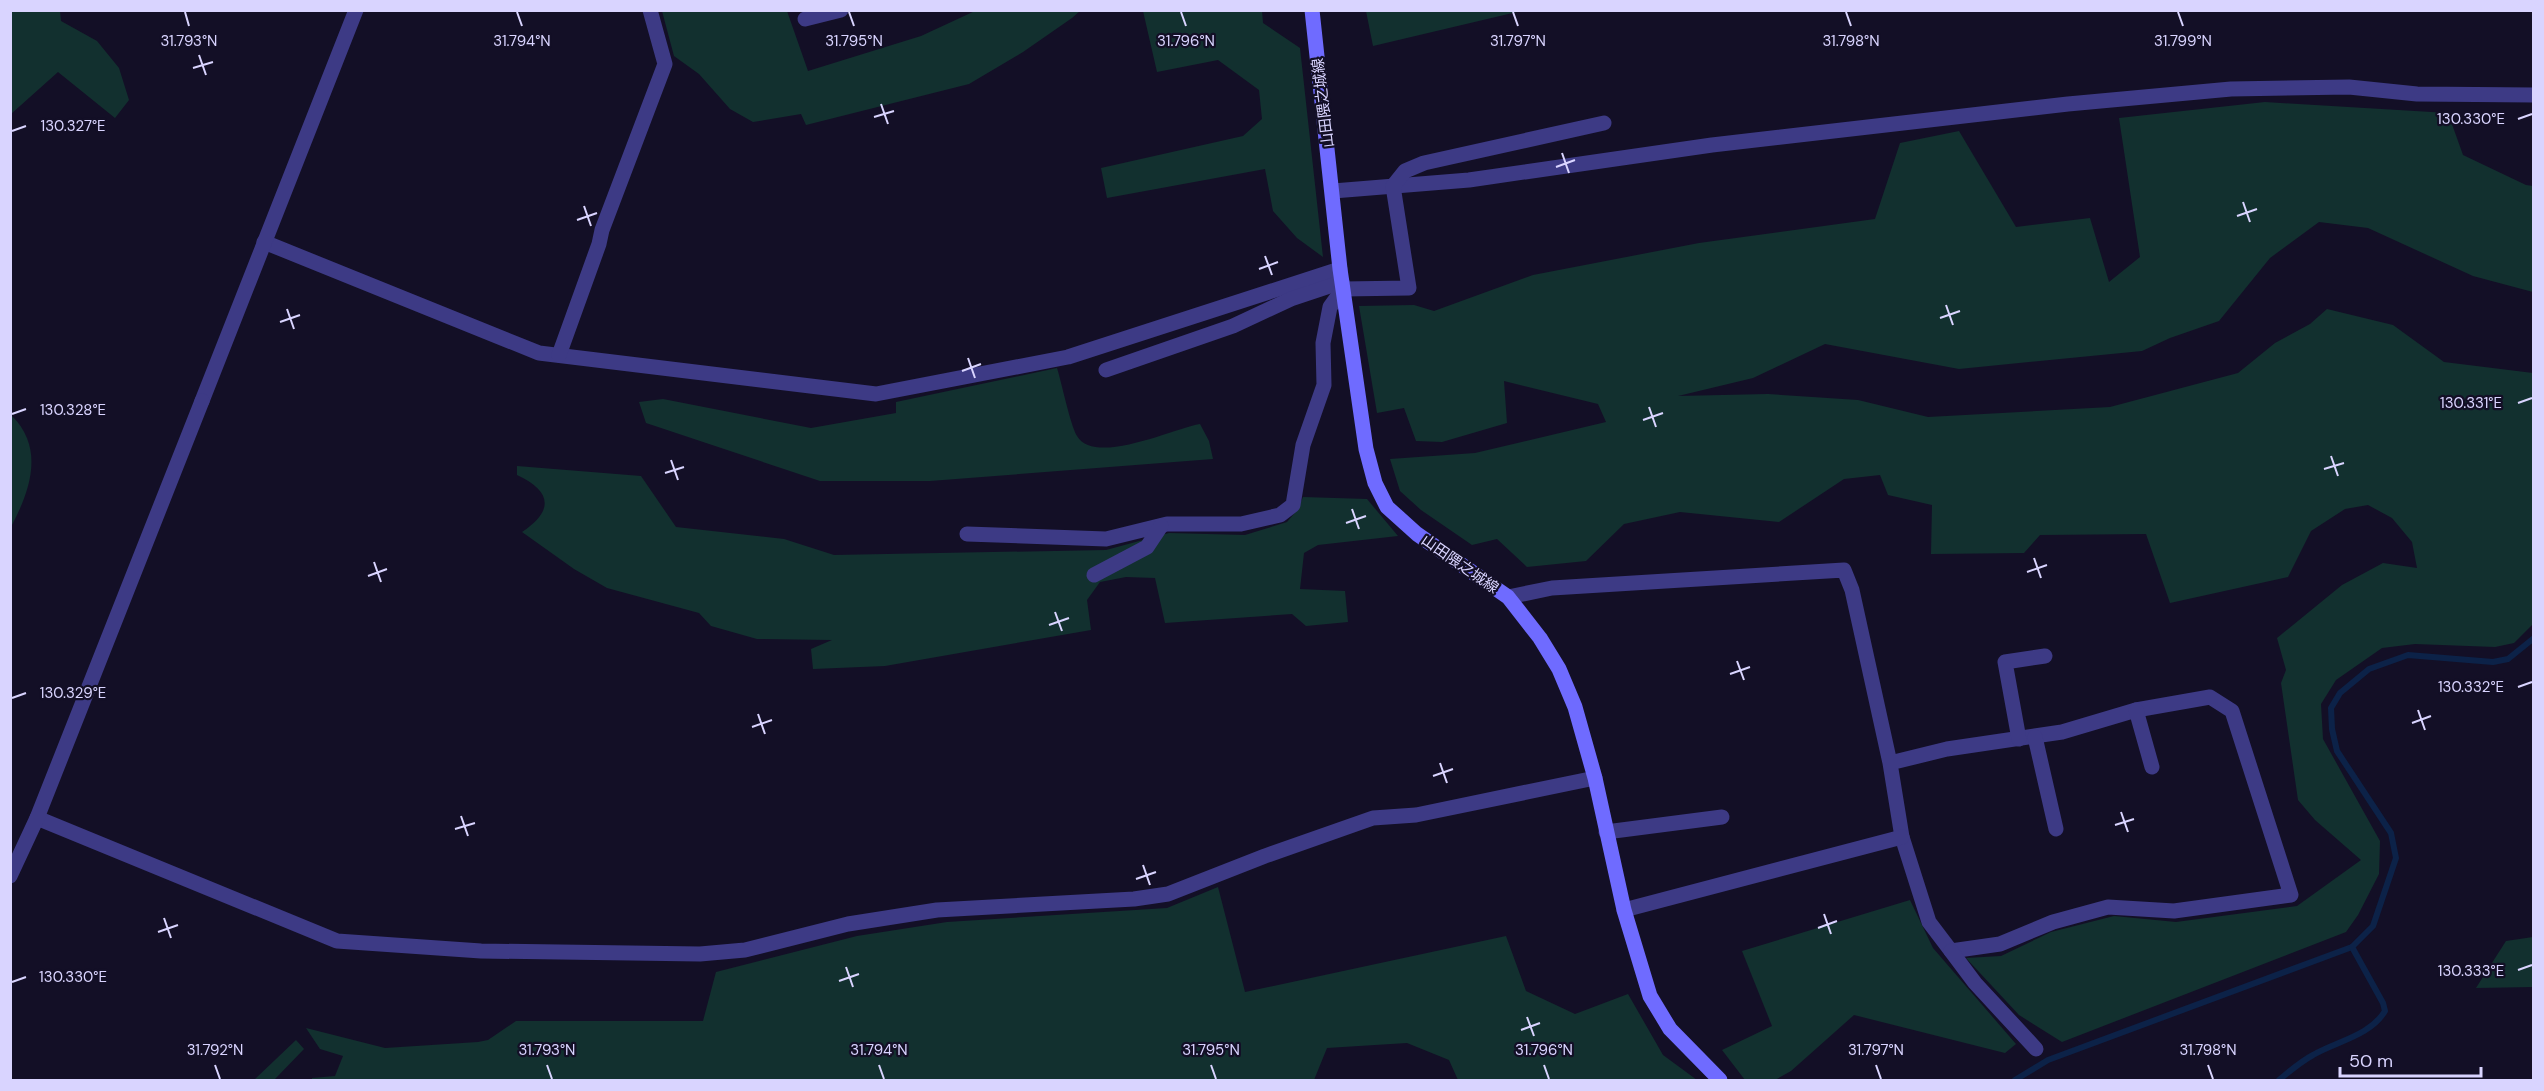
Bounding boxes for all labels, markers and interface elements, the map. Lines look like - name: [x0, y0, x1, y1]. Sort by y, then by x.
- text: 31.793°N: [161, 31, 217, 51]
- text: 31.794°N: [493, 31, 551, 51]
- text: 31.795°N: [825, 31, 883, 51]
- text: 31.796°N: [1157, 31, 1215, 51]
- text: 31.797°N: [1490, 31, 1546, 51]
- text: 31.798°N: [1822, 31, 1880, 51]
- text: 31.799°N: [2154, 31, 2212, 51]
- street label: 山田隈之城線: [1308, 57, 1338, 149]
- text: 130.330°E: [2437, 109, 2505, 129]
- text: 130.327°E: [40, 116, 106, 136]
- text: 130.331°E: [2440, 393, 2502, 413]
- text: 130.328°E: [40, 400, 106, 420]
- street label: 山田隈之城線: [1417, 530, 1503, 598]
- text: 130.332°E: [2438, 677, 2504, 697]
- text: 130.329°E: [40, 683, 106, 703]
- text: 130.333°E: [2438, 961, 2504, 981]
- text: 130.330°E: [39, 967, 107, 987]
- text: 31.792°N: [187, 1040, 243, 1060]
- text: 31.793°N: [519, 1040, 575, 1060]
- text: 31.794°N: [850, 1040, 908, 1060]
- text: 31.795°N: [1182, 1040, 1240, 1060]
- text: 31.796°N: [1515, 1040, 1573, 1060]
- text: 31.797°N: [1848, 1040, 1904, 1060]
- text: 31.798°N: [2179, 1040, 2237, 1060]
- scale bar: [2340, 1040, 2481, 1078]
- text: 50 m: [2349, 1049, 2393, 1073]

